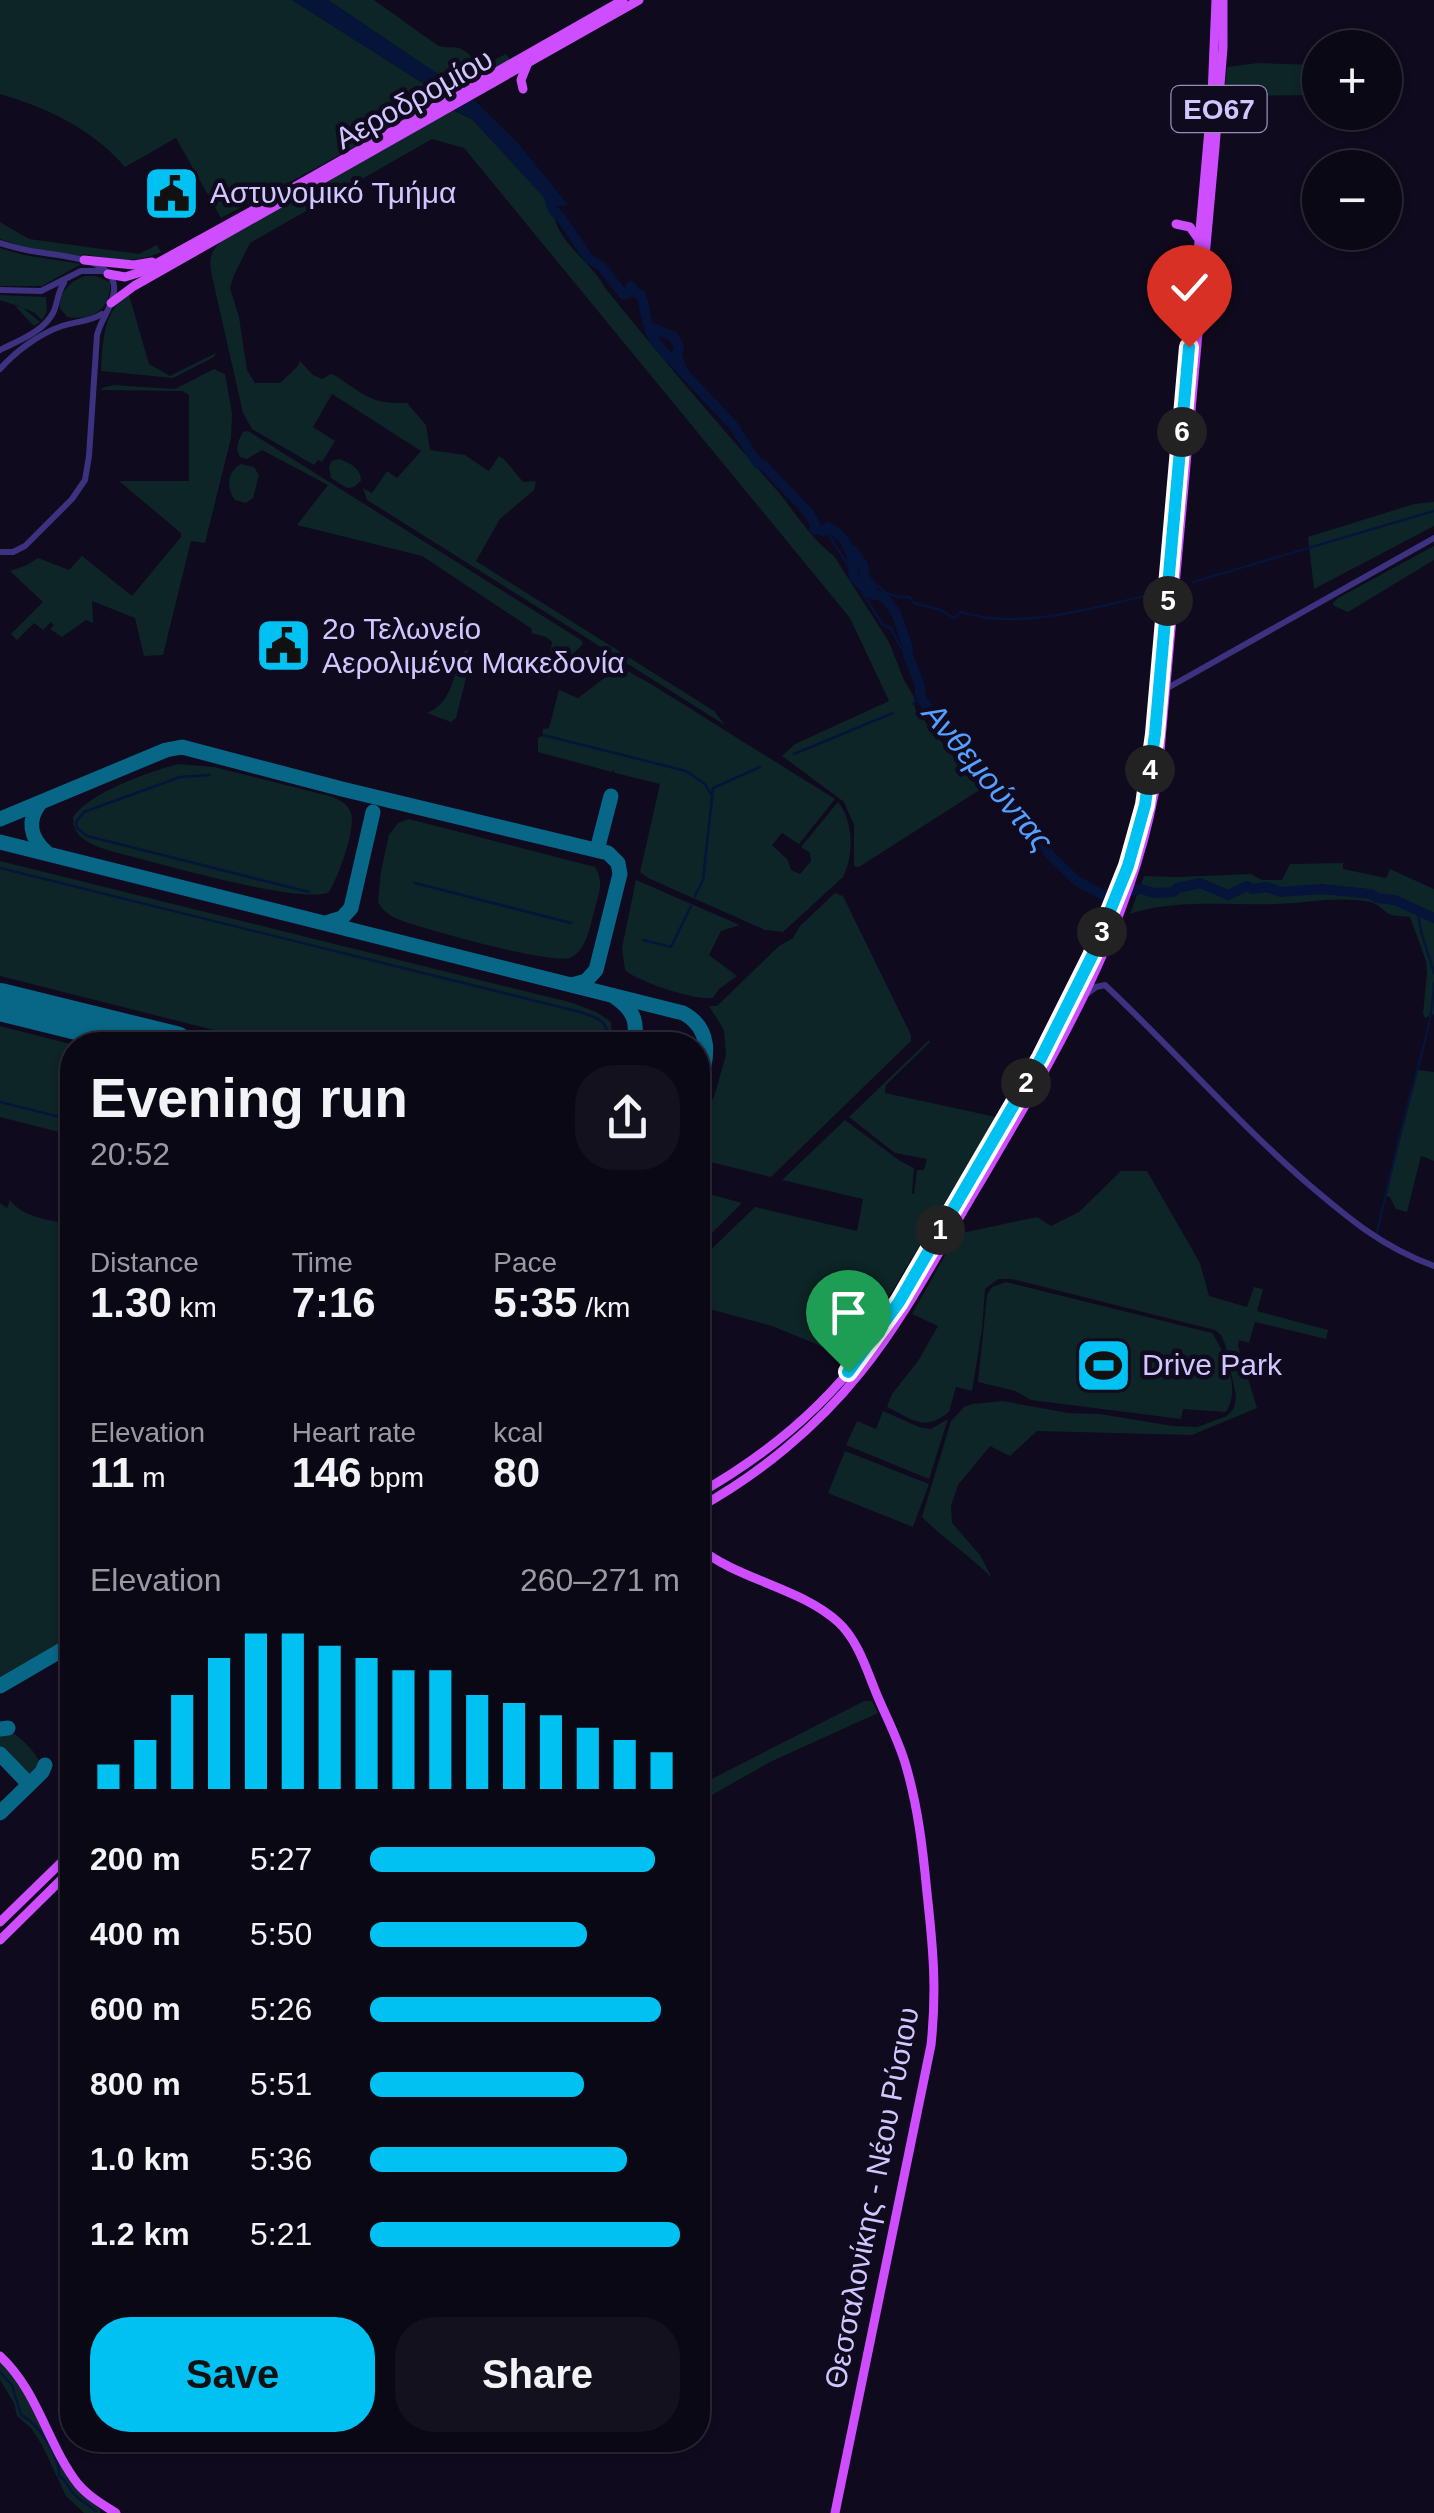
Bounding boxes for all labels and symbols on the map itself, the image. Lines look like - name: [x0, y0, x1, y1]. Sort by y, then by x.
- street label: Αεροδρομίου: [329, 42, 498, 155]
- road number: ΕΟ67: [1172, 86, 1266, 132]
- public building icon: Αστυνομικό Τμήμα: [141, 163, 201, 223]
- place label: Αστυνομικό Τμήμα: [210, 176, 456, 209]
- pin: [1147, 245, 1232, 348]
- pin: 6: [1157, 407, 1207, 457]
- pin: 5: [1143, 576, 1193, 626]
- place label: 2ο Τελωνείο Αερολιμένα Μακεδονία: [322, 612, 625, 679]
- public building icon: 2ο Τελωνείο Αερολιμένα Μακεδονία: [253, 616, 313, 676]
- water label: Ανθεμούντας: [914, 694, 1061, 859]
- pin: 4: [1125, 745, 1175, 795]
- pin: 3: [1077, 907, 1127, 957]
- pin: 2: [1001, 1058, 1051, 1108]
- pin: 1: [915, 1205, 965, 1255]
- pin: [806, 1270, 891, 1373]
- sports icon: Drive Park: [1073, 1335, 1133, 1395]
- place label: Drive Park: [1142, 1348, 1283, 1381]
- street label: Θεσσαλονίκης - Νέου Ρύσιου: [818, 2004, 925, 2391]

